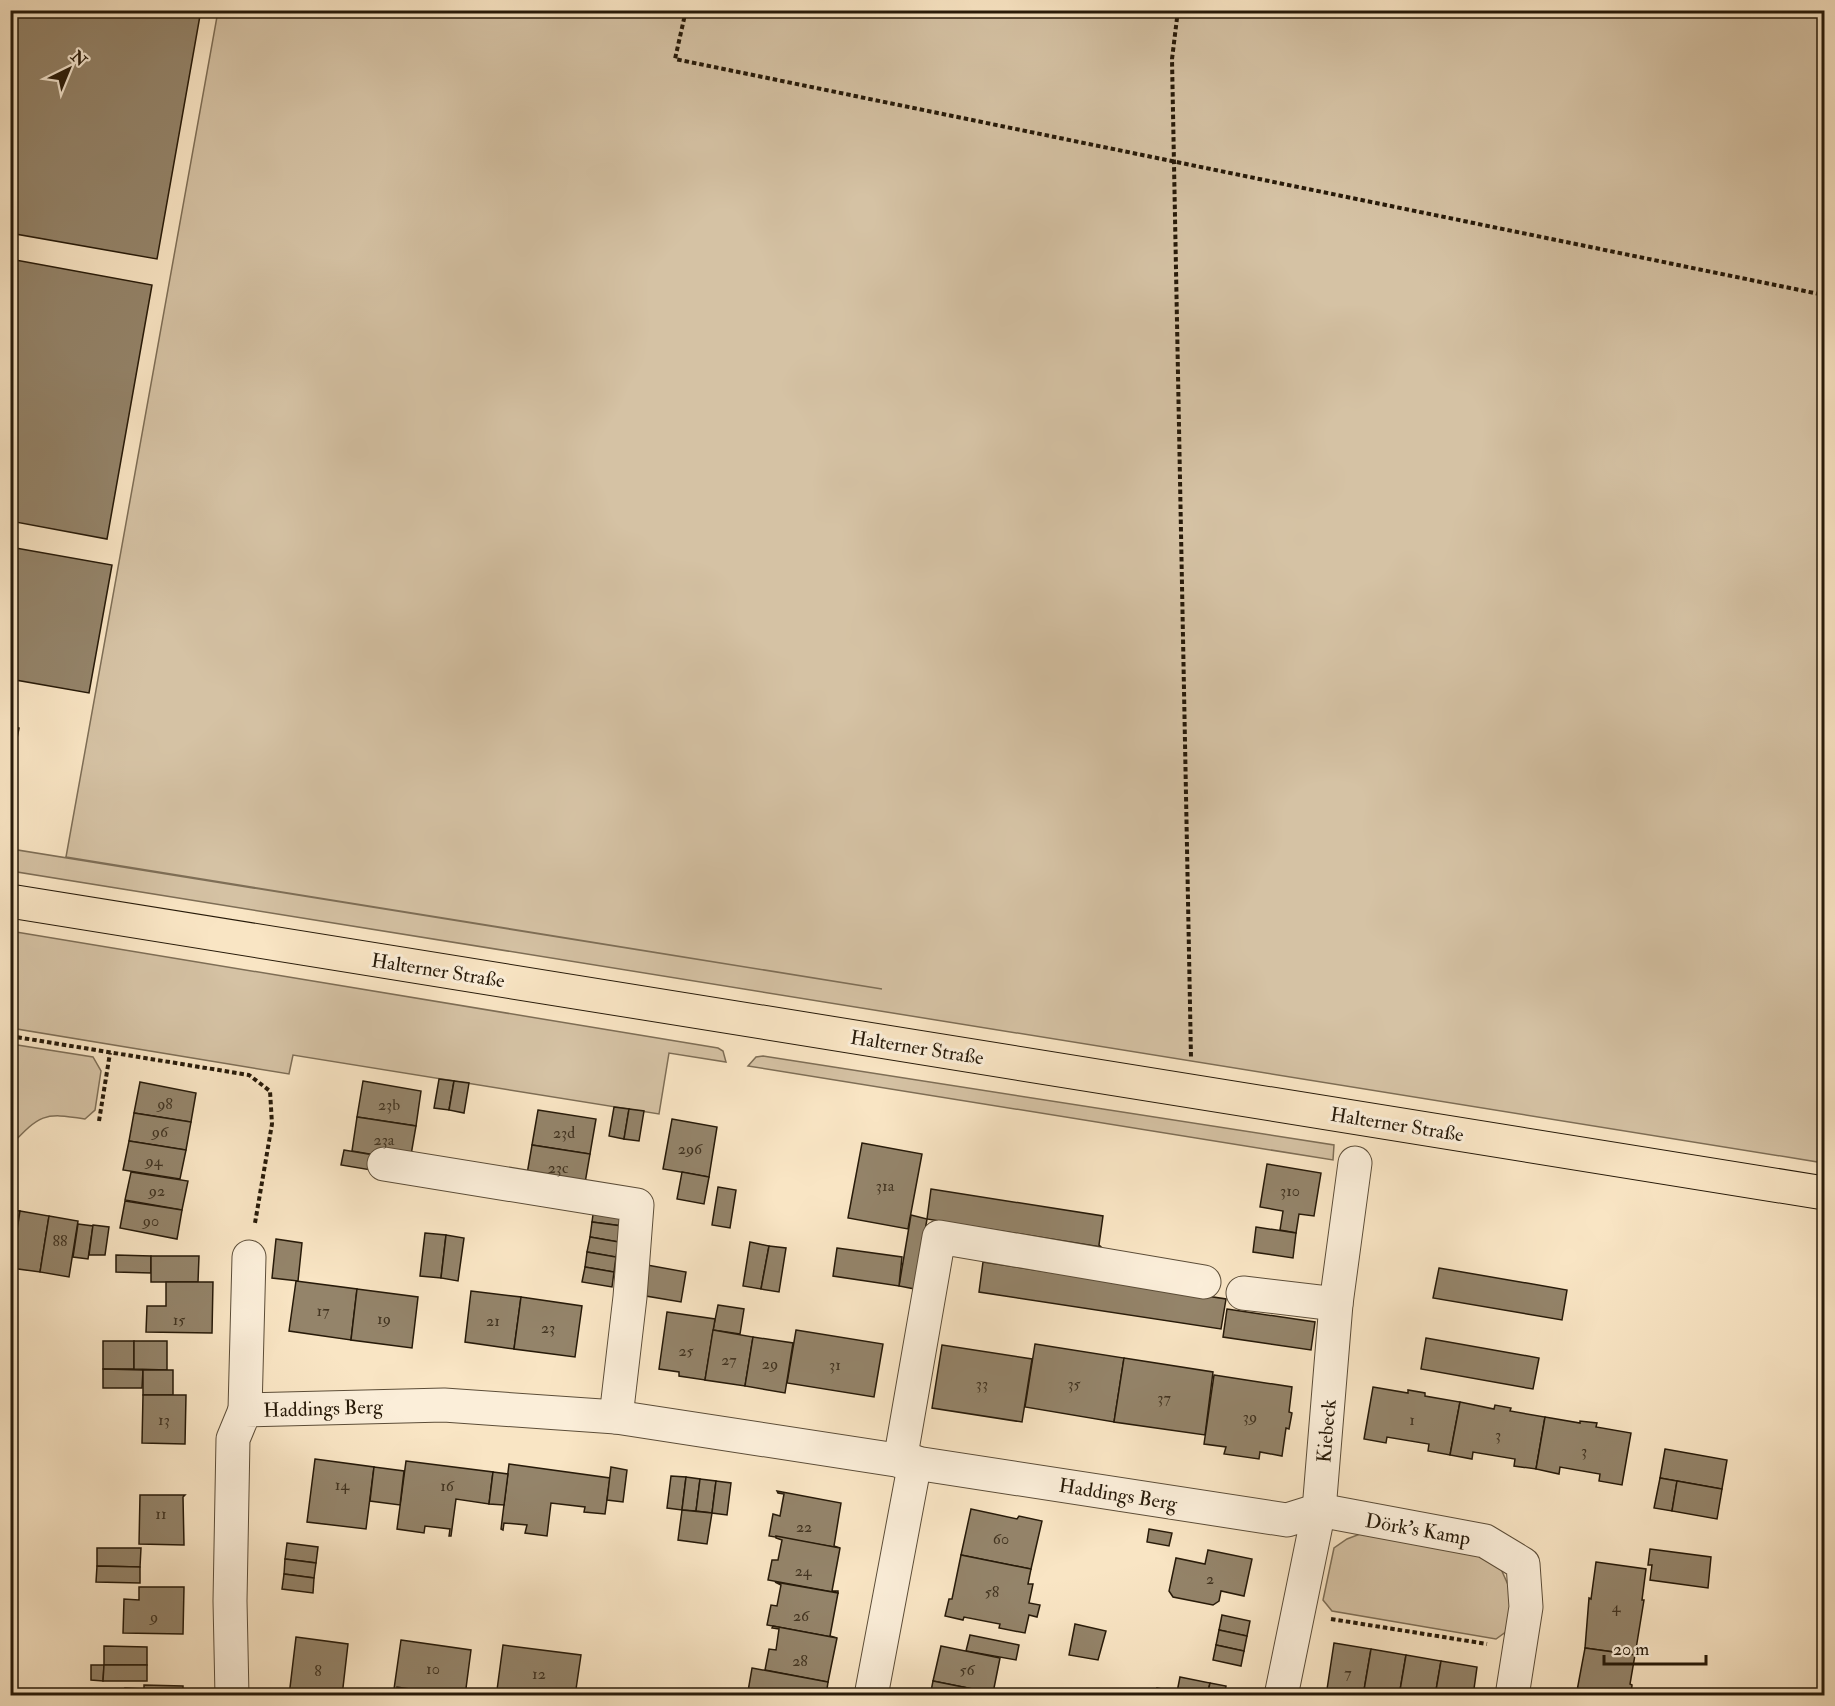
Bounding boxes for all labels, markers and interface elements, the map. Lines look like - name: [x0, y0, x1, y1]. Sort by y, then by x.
- north arrow: [39, 39, 99, 99]
- text: N: [66, 46, 91, 71]
- street label: Halterner Straße: [369, 948, 506, 993]
- street label: Halterner Straße: [848, 1025, 985, 1070]
- house number: 98: [156, 1094, 173, 1114]
- house number: 23b: [378, 1095, 400, 1115]
- street label: Halterner Straße: [1328, 1102, 1465, 1147]
- house number: 96: [151, 1122, 169, 1142]
- house number: 23d: [553, 1123, 575, 1143]
- house number: 23a: [374, 1130, 395, 1150]
- house number: 296: [678, 1139, 703, 1159]
- house number: 94: [145, 1151, 164, 1171]
- house number: 23c: [548, 1158, 569, 1178]
- house number: 31a: [876, 1176, 895, 1196]
- house number: 92: [148, 1181, 165, 1201]
- house number: 310: [1280, 1181, 1300, 1201]
- house number: 90: [142, 1211, 159, 1231]
- house number: 88: [52, 1231, 68, 1251]
- house number: 17: [316, 1301, 330, 1321]
- house number: 19: [377, 1309, 391, 1329]
- house number: 15: [173, 1310, 185, 1330]
- house number: 21: [486, 1311, 500, 1331]
- house number: 23: [541, 1318, 555, 1338]
- house number: 25: [678, 1341, 694, 1361]
- house number: 27: [721, 1350, 737, 1370]
- house number: 29: [762, 1354, 778, 1374]
- house number: 31: [829, 1355, 841, 1375]
- house number: 33: [976, 1374, 988, 1394]
- house number: 35: [1067, 1374, 1081, 1394]
- house number: 37: [1157, 1388, 1171, 1408]
- street label: Haddings Berg: [263, 1394, 384, 1423]
- street label: Kiebeck: [1311, 1398, 1342, 1464]
- house number: 39: [1243, 1407, 1257, 1427]
- house number: 13: [158, 1410, 170, 1430]
- house number: 1: [1409, 1410, 1415, 1430]
- house number: 3: [1495, 1425, 1501, 1445]
- house number: 3: [1581, 1441, 1587, 1461]
- street label: Haddings Berg: [1057, 1473, 1180, 1516]
- house number: 14: [335, 1475, 351, 1495]
- house number: 16: [440, 1476, 455, 1496]
- house number: 11: [155, 1504, 167, 1524]
- street label: Dörk's Kamp: [1363, 1508, 1473, 1552]
- house number: 22: [796, 1517, 812, 1537]
- house number: 60: [993, 1529, 1009, 1549]
- house number: 24: [795, 1561, 813, 1581]
- house number: 2: [1206, 1569, 1214, 1589]
- house number: 58: [985, 1582, 1000, 1602]
- house number: 4: [1612, 1597, 1622, 1617]
- house number: 26: [793, 1606, 810, 1626]
- house number: 9: [149, 1607, 158, 1627]
- scale bar: [1604, 1628, 1706, 1666]
- text: 20 m: [1613, 1638, 1649, 1661]
- house number: 28: [792, 1651, 808, 1671]
- house number: 10: [426, 1659, 440, 1679]
- house number: 56: [959, 1660, 975, 1680]
- house number: 8: [314, 1661, 322, 1681]
- house number: 7: [1344, 1663, 1352, 1683]
- house number: 12: [532, 1664, 546, 1684]

